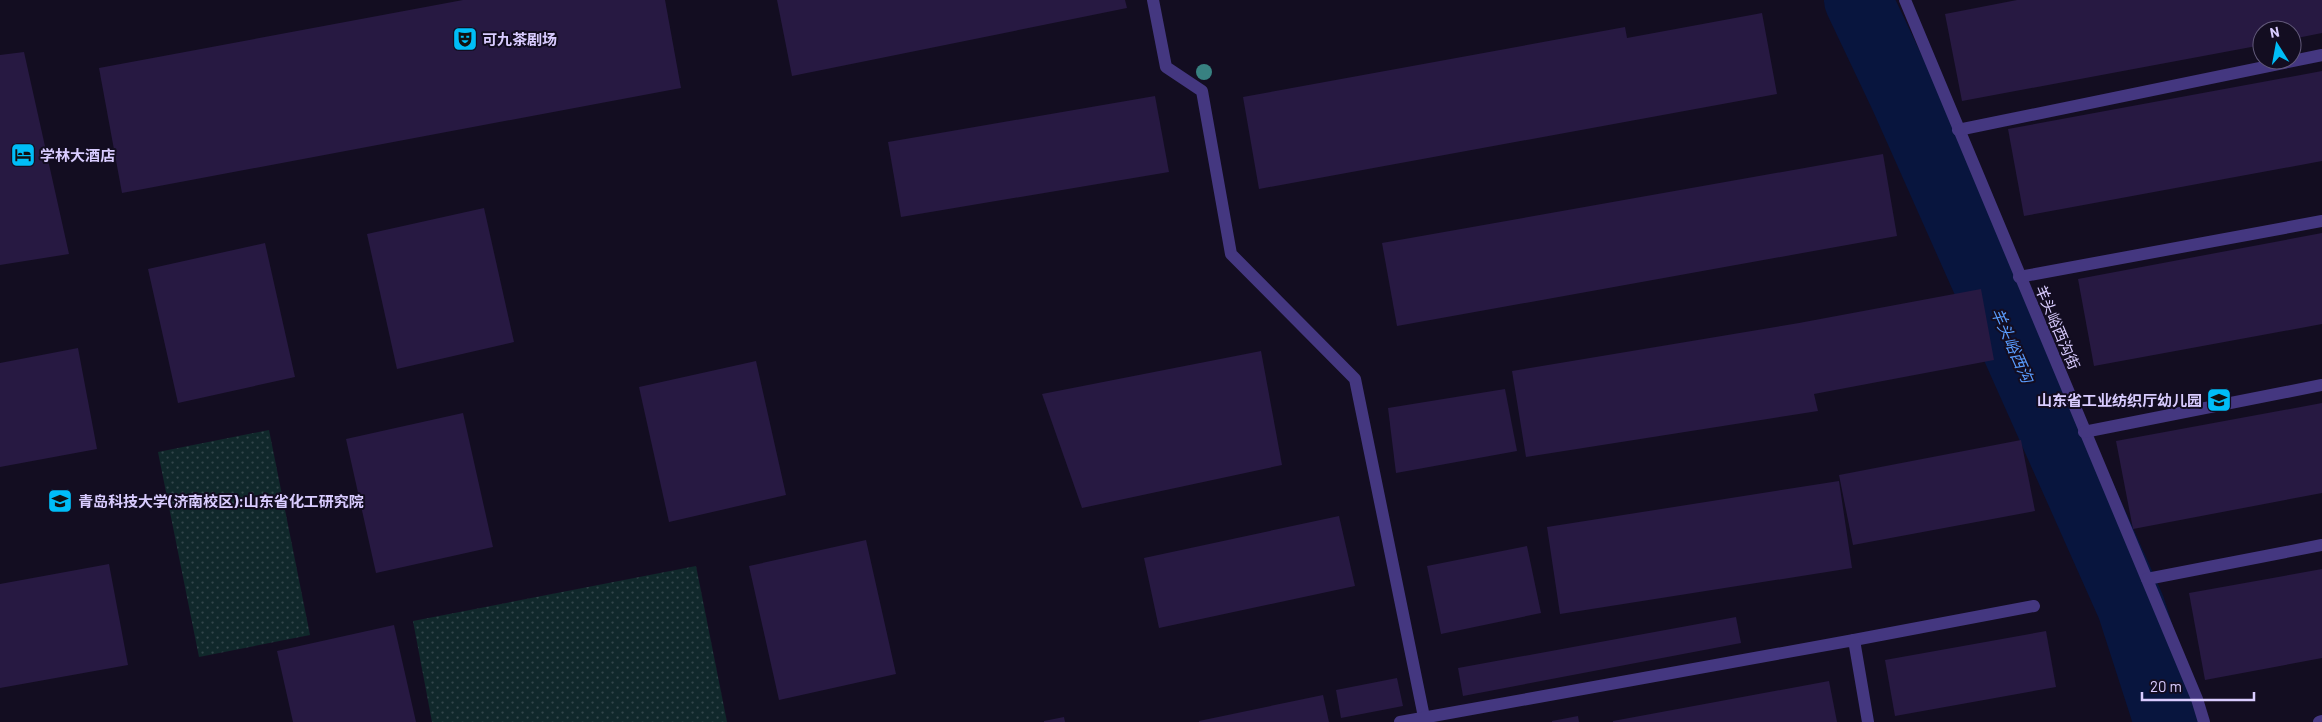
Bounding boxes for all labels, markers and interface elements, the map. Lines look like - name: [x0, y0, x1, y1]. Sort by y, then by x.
- north arrow: [2252, 20, 2302, 70]
- text: N: [2268, 23, 2281, 41]
- theatre icon: 可九茶剧场: [452, 26, 478, 52]
- place label: 可九茶剧场: [482, 30, 557, 48]
- hotel icon: 学林大酒店: [10, 142, 36, 168]
- place label: 学林大酒店: [40, 146, 115, 164]
- street label: 羊头峪西沟街: [2032, 282, 2084, 372]
- water label: 羊头峪西沟: [1988, 305, 2039, 387]
- school or university icon: 山东省工业纺织厅幼儿园: [2206, 387, 2232, 413]
- place label: 山东省工业纺织厅幼儿园: [2037, 391, 2202, 409]
- school or university icon: 青岛科技大学(济南校区):山东省化工研究院: [47, 488, 73, 514]
- place label: 青岛科技大学(济南校区):山东省化工研究院: [78, 492, 364, 510]
- scale bar: [2142, 670, 2254, 702]
- text: 20 m: [2150, 677, 2182, 695]

